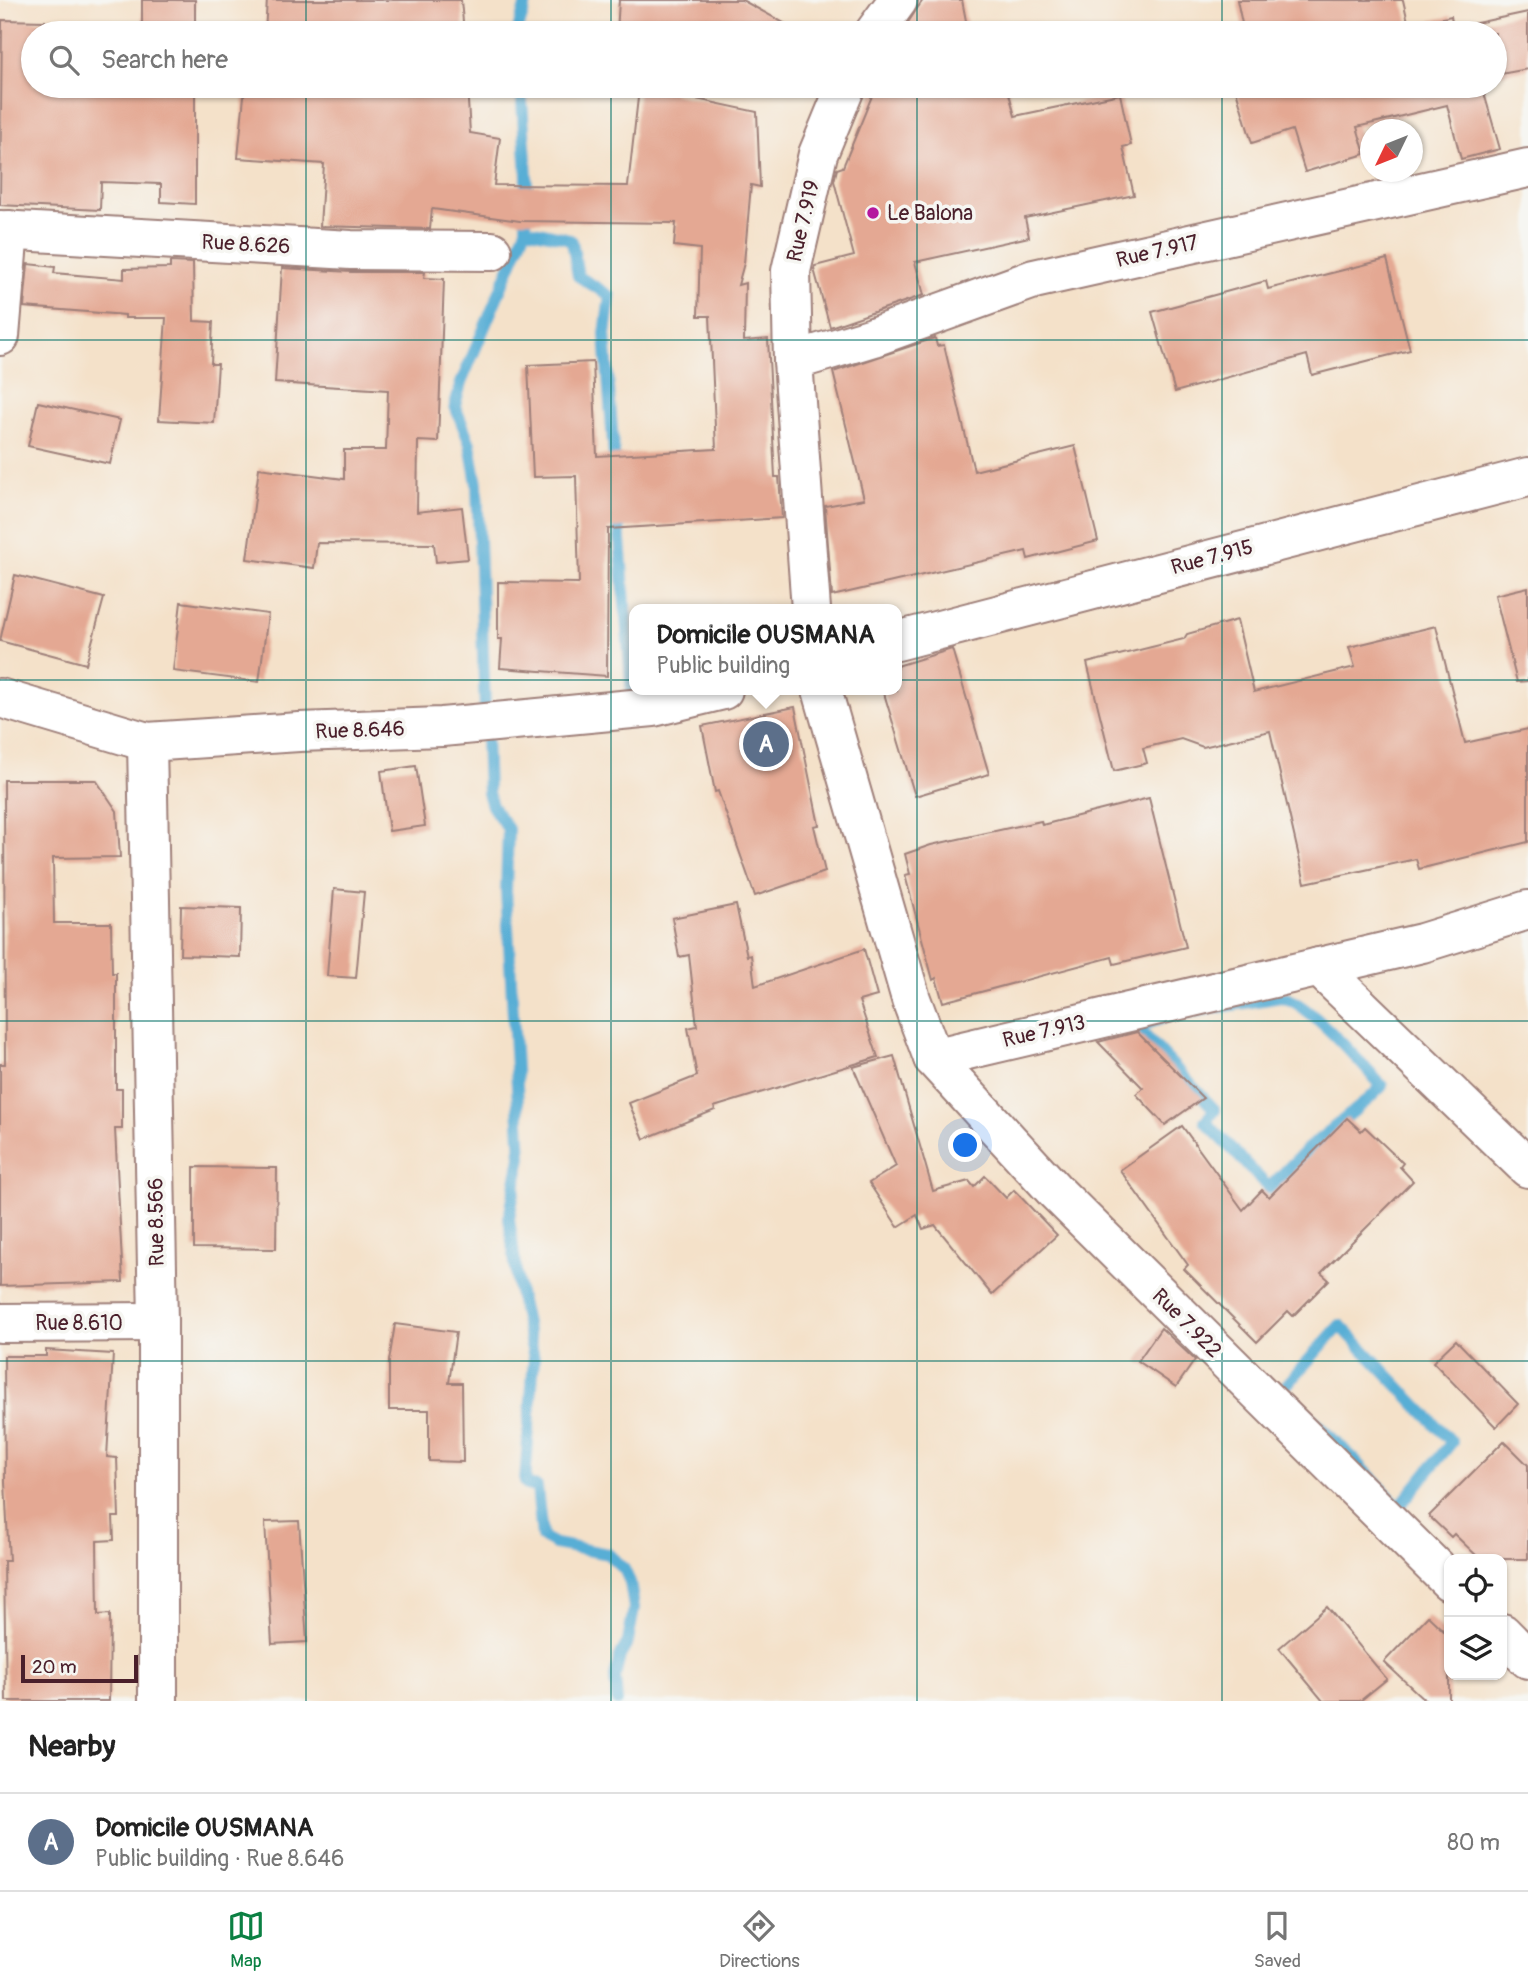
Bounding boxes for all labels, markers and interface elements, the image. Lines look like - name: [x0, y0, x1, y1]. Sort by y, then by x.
- search box: [21, 21, 1507, 98]
- icon: search: [45, 41, 83, 79]
- text: Search here: [101, 44, 228, 76]
- north arrow: [1360, 119, 1423, 182]
- street label: Rue 7.919: [781, 178, 826, 265]
- place label: Le Balona: [887, 200, 973, 227]
- marker: Le Balona: [865, 205, 881, 221]
- street label: Rue 8.626: [201, 229, 291, 260]
- street label: Rue 7.917: [1113, 229, 1201, 274]
- street label: Rue 7.915: [1168, 534, 1256, 581]
- popup: [629, 604, 902, 695]
- text: Domicile OUSMANA: [656, 619, 875, 651]
- text: Public building: [656, 651, 790, 680]
- street label: Rue 8.646: [315, 715, 405, 746]
- pin: A: [743, 718, 789, 770]
- street label: Rue 7.913: [1000, 1009, 1088, 1054]
- your location: [948, 1128, 982, 1162]
- street label: Rue 8.566: [142, 1177, 171, 1267]
- street label: Rue 7.922: [1146, 1283, 1227, 1364]
- street label: Rue 8.610: [35, 1310, 123, 1337]
- map controls: [1444, 1554, 1507, 1680]
- button: locate: [1444, 1554, 1507, 1617]
- button: layers: [1444, 1617, 1507, 1680]
- scale bar: [21, 1652, 138, 1684]
- text: 20 m: [32, 1655, 77, 1679]
- text: Nearby: [28, 1728, 115, 1765]
- text: Domicile OUSMANA: [95, 1812, 314, 1844]
- text: A: [44, 1828, 58, 1857]
- text: 80 m: [1447, 1828, 1500, 1857]
- text: Public building · Rue 8.646: [95, 1844, 344, 1873]
- tab: Map: [227, 1907, 265, 1973]
- tab: Directions: [719, 1907, 800, 1973]
- tab: Saved: [1254, 1907, 1301, 1973]

